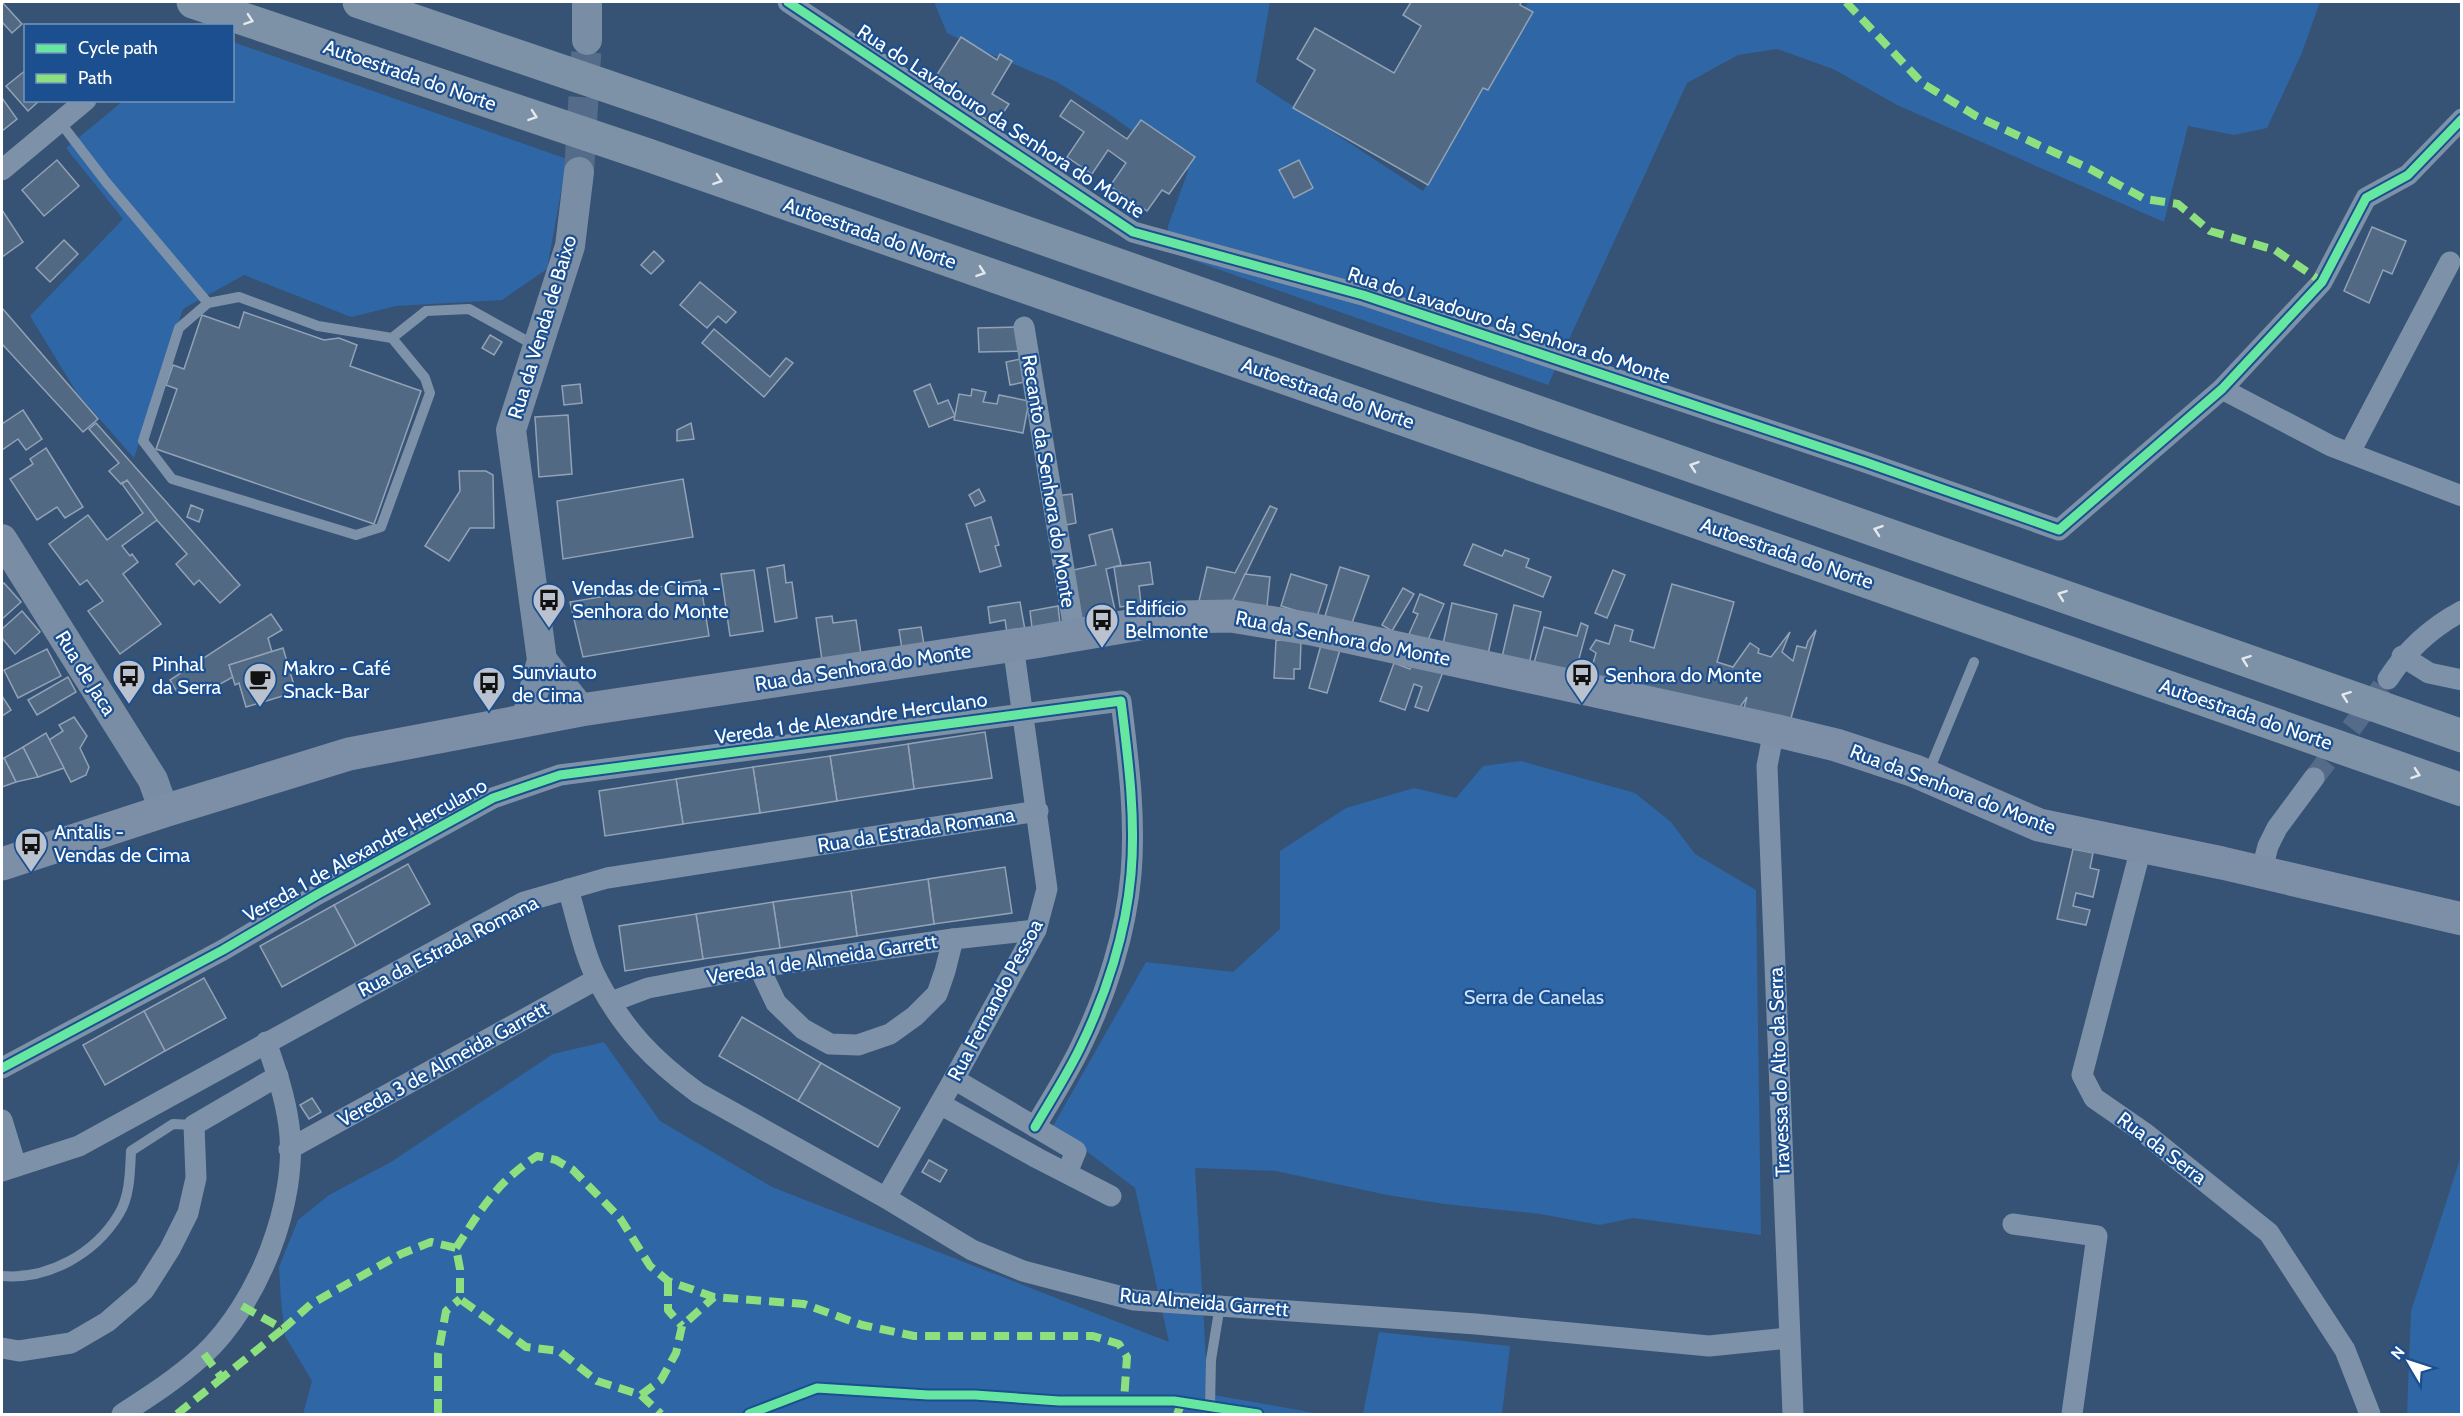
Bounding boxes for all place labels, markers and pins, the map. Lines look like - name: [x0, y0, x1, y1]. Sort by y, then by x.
- place label: Vendas de Cima - Senhora do Monte: [572, 576, 729, 623]
- bus stop icon: Vendas de Cima - Senhora do Monte: [531, 582, 567, 629]
- place label: Edifício Belmonte: [1125, 596, 1208, 643]
- bus stop icon: Edifício Belmonte: [1084, 602, 1120, 649]
- place label: Pinhal da Serra: [152, 652, 222, 699]
- place label: Makro - Café Snack-Bar: [283, 656, 391, 703]
- bus stop icon: Senhora do Monte: [1564, 657, 1600, 704]
- bus stop icon: Pinhal da Serra: [111, 658, 147, 705]
- place label: Sunviauto de Cima: [512, 660, 597, 707]
- cafe icon: Makro - Café Snack-Bar: [242, 661, 278, 708]
- place label: Senhora do Monte: [1605, 663, 1762, 687]
- bus stop icon: Sunviauto de Cima: [471, 665, 507, 712]
- place label: Antalis - Vendas de Cima: [54, 820, 190, 867]
- bus stop icon: Antalis - Vendas de Cima: [13, 826, 49, 873]

